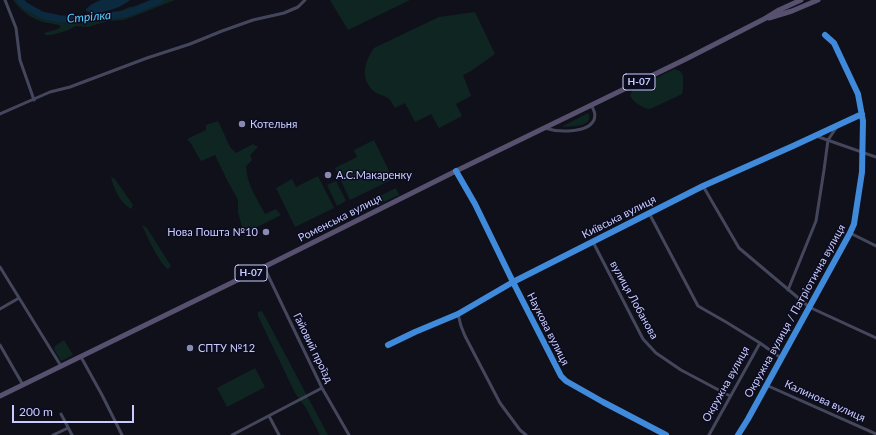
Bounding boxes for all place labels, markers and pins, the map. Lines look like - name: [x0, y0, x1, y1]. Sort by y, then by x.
- place label: Котельня: [250, 117, 297, 131]
- marker: Котельня: [237, 119, 247, 129]
- place label: А.С.Макаренку: [336, 168, 412, 182]
- marker: А.С.Макаренку: [323, 170, 333, 180]
- place label: Нова Пошта №10: [167, 225, 258, 239]
- marker: Нова Пошта №10: [261, 227, 271, 237]
- place label: СПТУ №12: [198, 341, 255, 355]
- marker: СПТУ №12: [185, 343, 195, 353]

